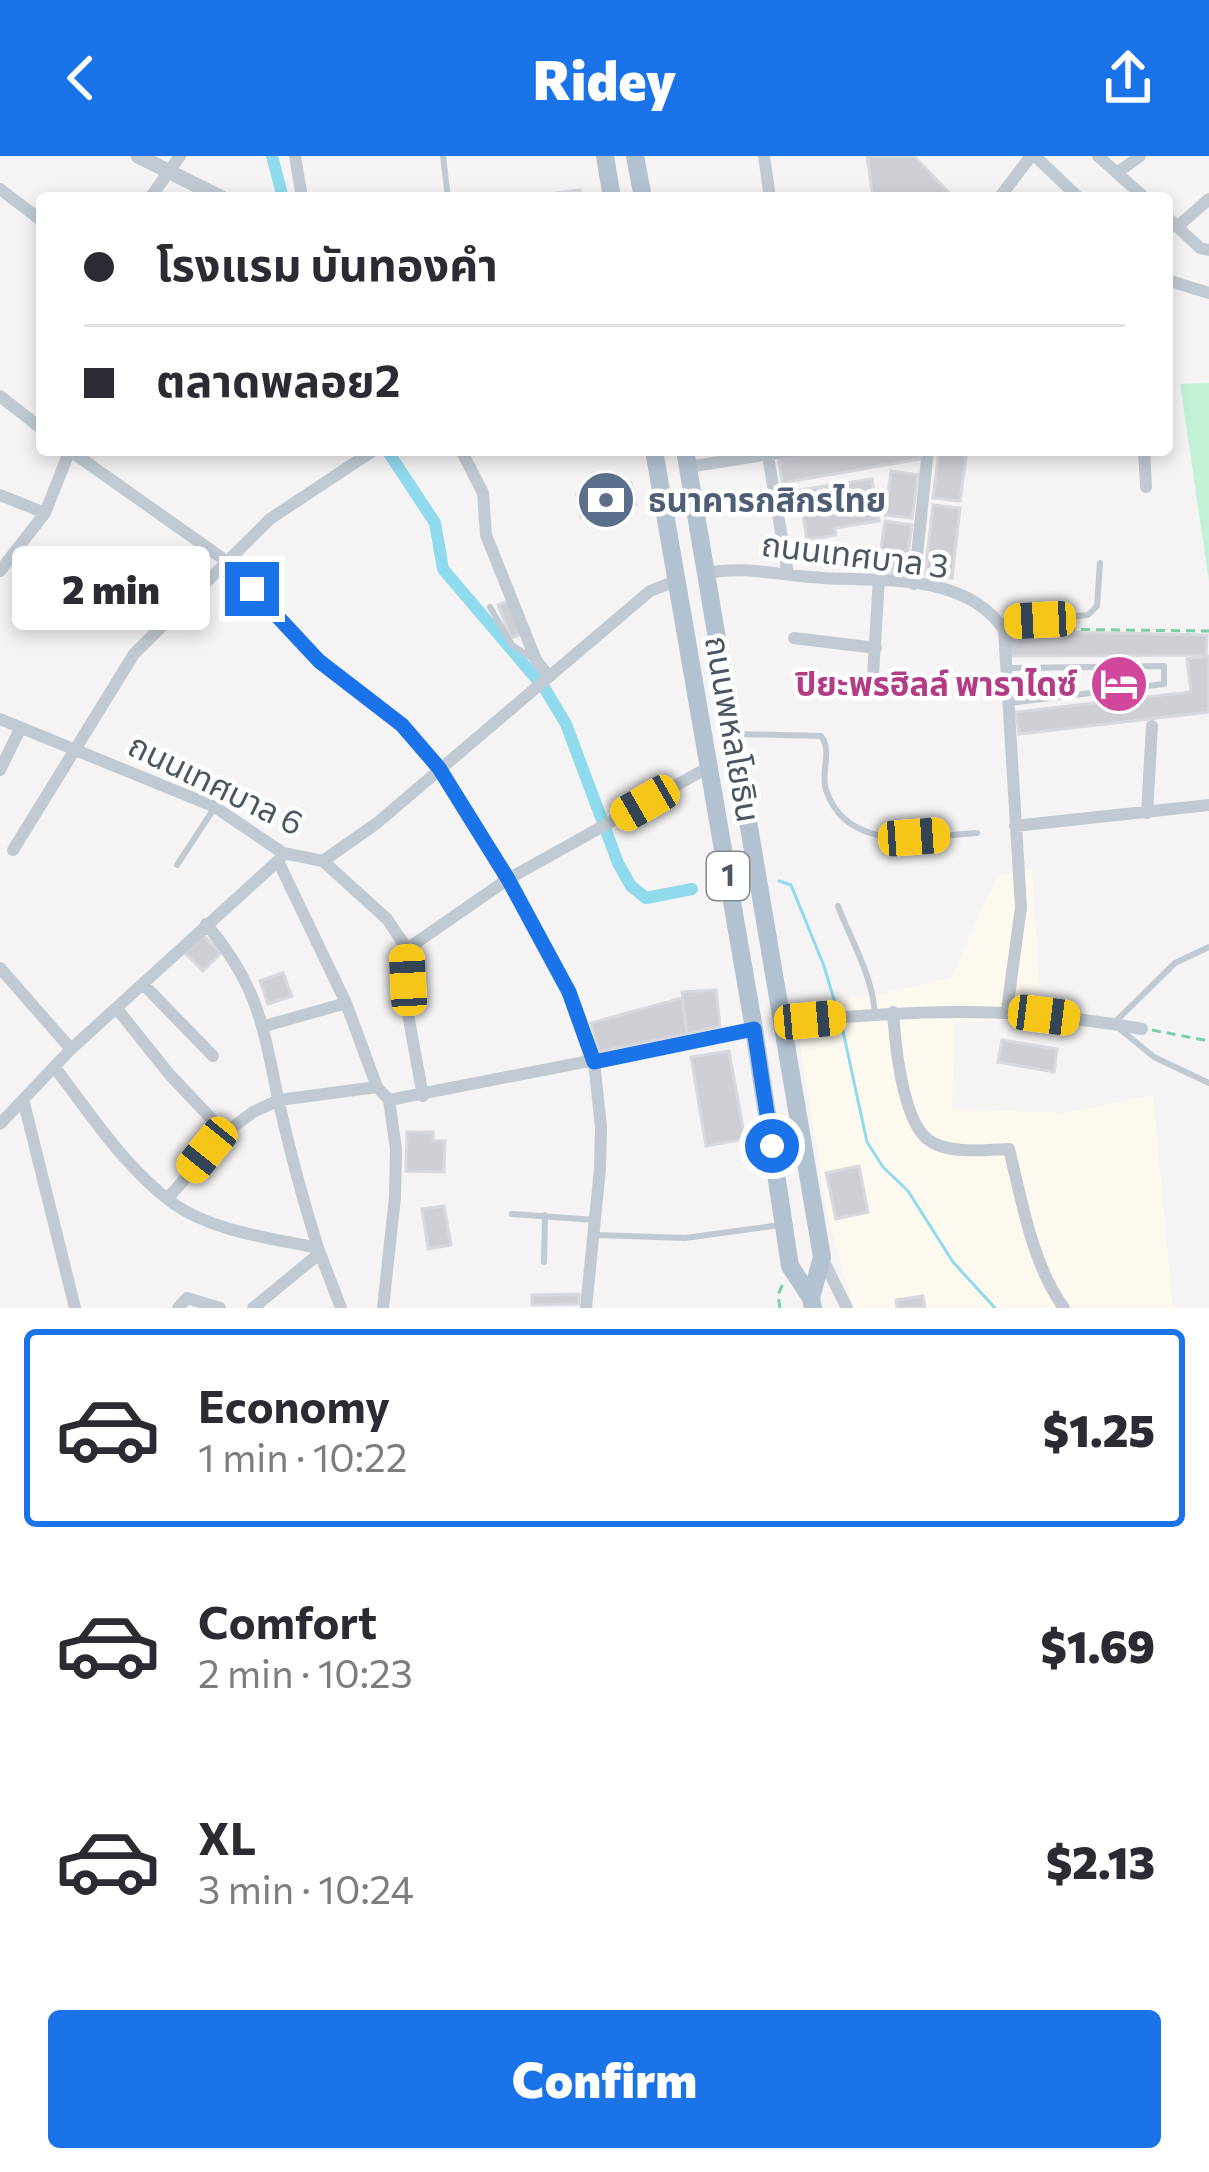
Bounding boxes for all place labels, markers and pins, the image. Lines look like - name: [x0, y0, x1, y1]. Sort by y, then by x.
- bank icon: ธนาคารกสิกรไทย: [575, 469, 637, 531]
- place label: ธนาคารกสิกรไทย: [648, 478, 886, 519]
- hotel icon: ปิยะพรฮิลล์ พาราไดซ์: [1088, 653, 1150, 715]
- place label: ปิยะพรฮิลล์ พาราไดซ์: [794, 662, 1078, 703]

